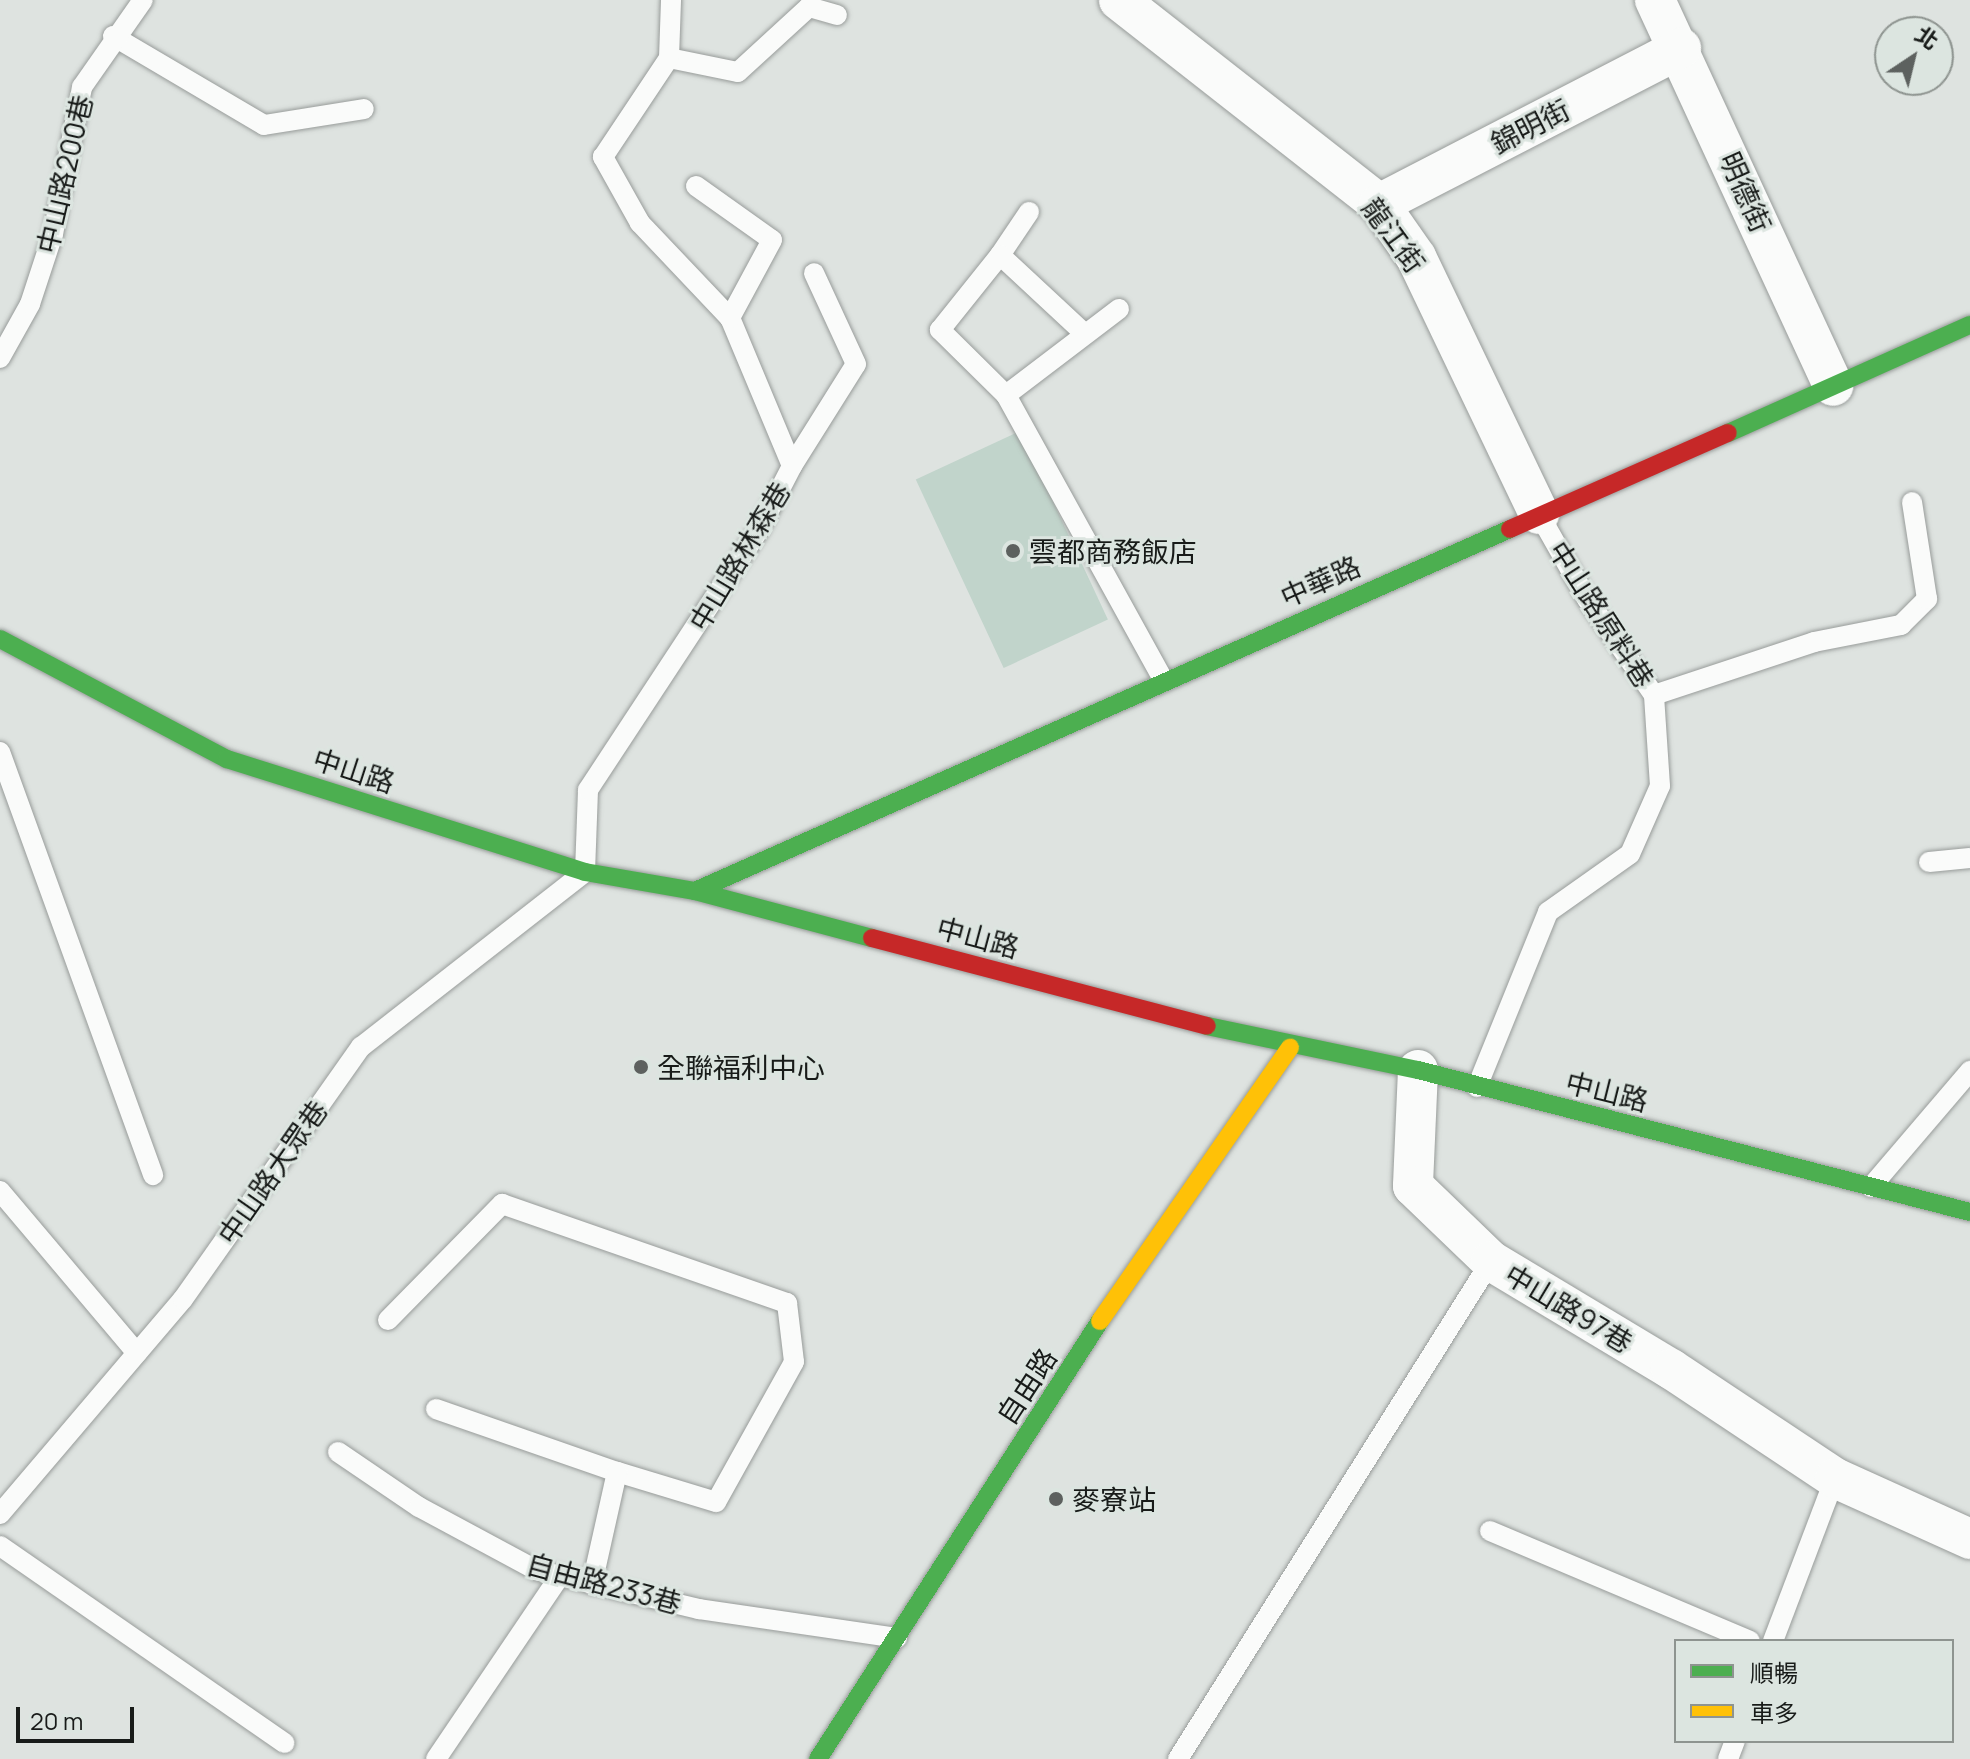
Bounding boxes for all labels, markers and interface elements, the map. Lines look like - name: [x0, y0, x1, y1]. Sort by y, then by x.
- north arrow: [1874, 16, 1954, 96]
- text: 北: [1909, 19, 1944, 57]
- street label: 中山路200巷: [29, 91, 99, 257]
- street label: 錦明街: [1485, 92, 1575, 160]
- street label: 明德街: [1714, 147, 1778, 237]
- street label: 龍江街: [1356, 191, 1432, 279]
- street label: 中山路林森巷: [681, 475, 797, 637]
- place label: 雲都商務飯店: [1029, 534, 1197, 568]
- street label: 中山路原料巷: [1542, 534, 1662, 694]
- marker: 雲都商務飯店: [1004, 542, 1022, 560]
- street label: 中華路: [1275, 549, 1365, 613]
- street label: 中山路: [309, 741, 399, 799]
- street label: 中山路: [933, 910, 1023, 964]
- place label: 全聯福利中心: [657, 1050, 825, 1084]
- marker: 全聯福利中心: [632, 1058, 650, 1076]
- street label: 中山路: [1562, 1065, 1652, 1117]
- street label: 中山路大眾巷: [210, 1094, 334, 1250]
- street label: 中山路97巷: [1499, 1257, 1639, 1359]
- street label: 自由路: [989, 1342, 1063, 1430]
- place label: 麥寮站: [1072, 1482, 1156, 1516]
- marker: 麥寮站: [1047, 1490, 1065, 1508]
- street label: 自由路233巷: [523, 1546, 685, 1620]
- legend: [1674, 1639, 1954, 1743]
- text: 順暢: [1750, 1656, 1798, 1689]
- scale bar: [20, 1691, 138, 1741]
- text: 車多: [1750, 1696, 1798, 1729]
- text: 20 m: [30, 1704, 83, 1737]

